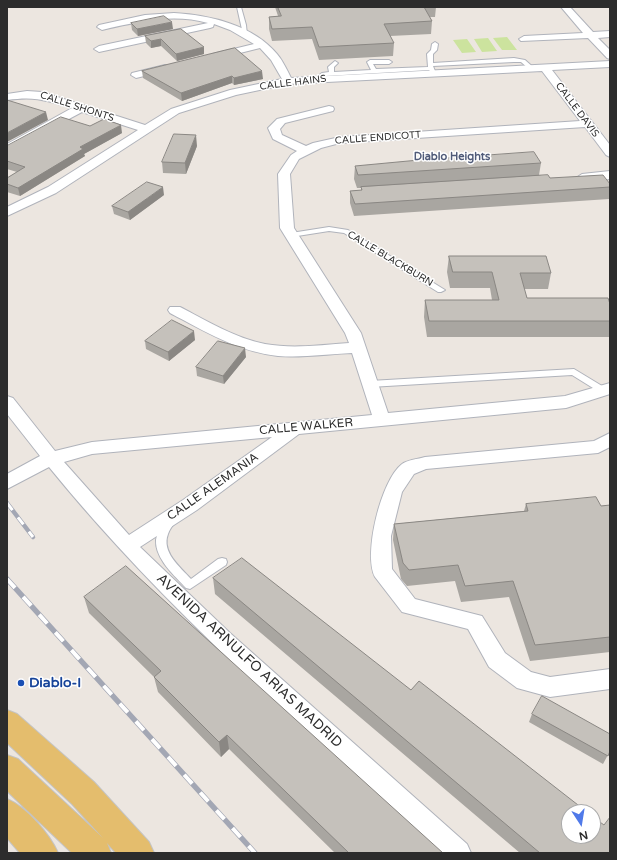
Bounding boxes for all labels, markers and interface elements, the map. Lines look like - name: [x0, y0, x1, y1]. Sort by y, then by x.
- street label: CALLE HAINS: [259, 73, 327, 93]
- street label: CALLE DAVIS: [553, 80, 601, 140]
- street label: CALLE SHONTS: [39, 89, 115, 125]
- street label: CALLE ENDICOTT: [334, 129, 422, 147]
- district label: Diablo Heights: [414, 150, 490, 164]
- street label: CALLE BLACKBURN: [345, 229, 435, 289]
- street label: CALLE WALKER: [258, 416, 354, 438]
- street label: CALLE ALEMANIA: [165, 450, 261, 524]
- street label: AVENIDA ARNULFO ARIAS MADRID: [153, 570, 345, 752]
- place label: Diablo-I: [29, 675, 81, 691]
- marker: Diablo-I: [16, 678, 26, 688]
- north arrow: [561, 804, 601, 844]
- text: N: [578, 828, 589, 843]

